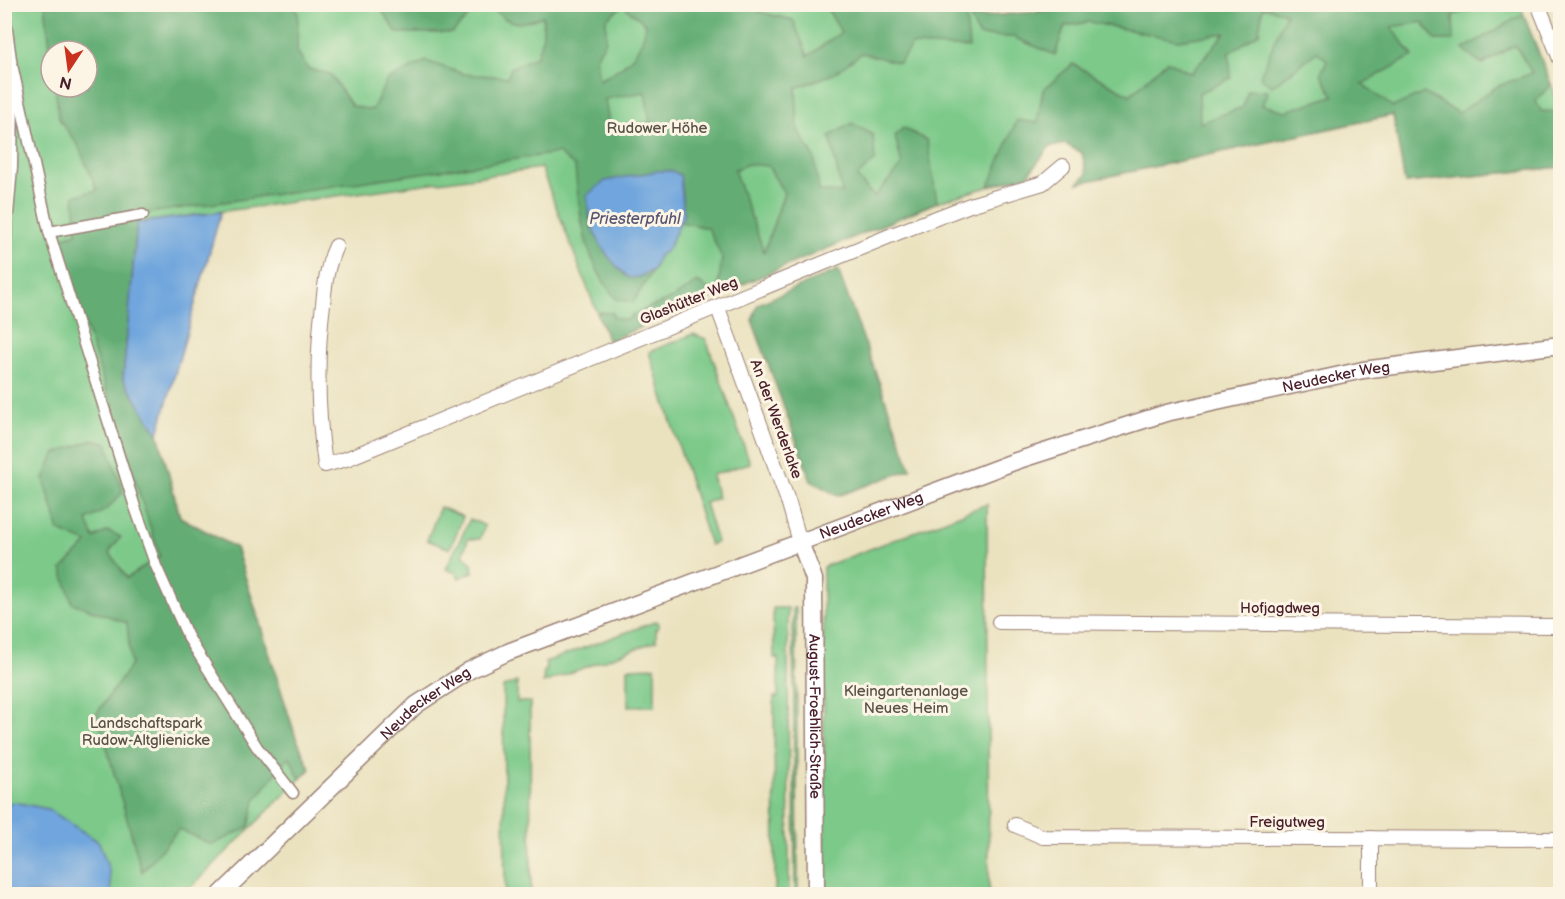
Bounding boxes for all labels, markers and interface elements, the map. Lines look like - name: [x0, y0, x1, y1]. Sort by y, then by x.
- north arrow: [39, 39, 99, 99]
- text: N: [58, 72, 74, 93]
- park label: Rudower Höhe: [607, 119, 708, 138]
- water label: Priesterpfuhl: [589, 210, 682, 229]
- street label: Glashütter Weg: [637, 273, 741, 329]
- street label: An der Werderlake: [746, 357, 806, 481]
- street label: Neudecker Weg: [1280, 357, 1391, 397]
- street label: Neudecker Weg: [817, 487, 926, 544]
- street label: Hofjagdweg: [1240, 599, 1320, 618]
- street label: August-Froehlich-Straße: [805, 634, 825, 799]
- street label: Neudecker Weg: [376, 663, 474, 744]
- park label: Kleingartenanlage Neues Heim: [844, 682, 968, 718]
- park label: Landschaftspark Rudow-Altglienicke: [82, 714, 210, 750]
- street label: Freigutweg: [1249, 813, 1325, 832]

